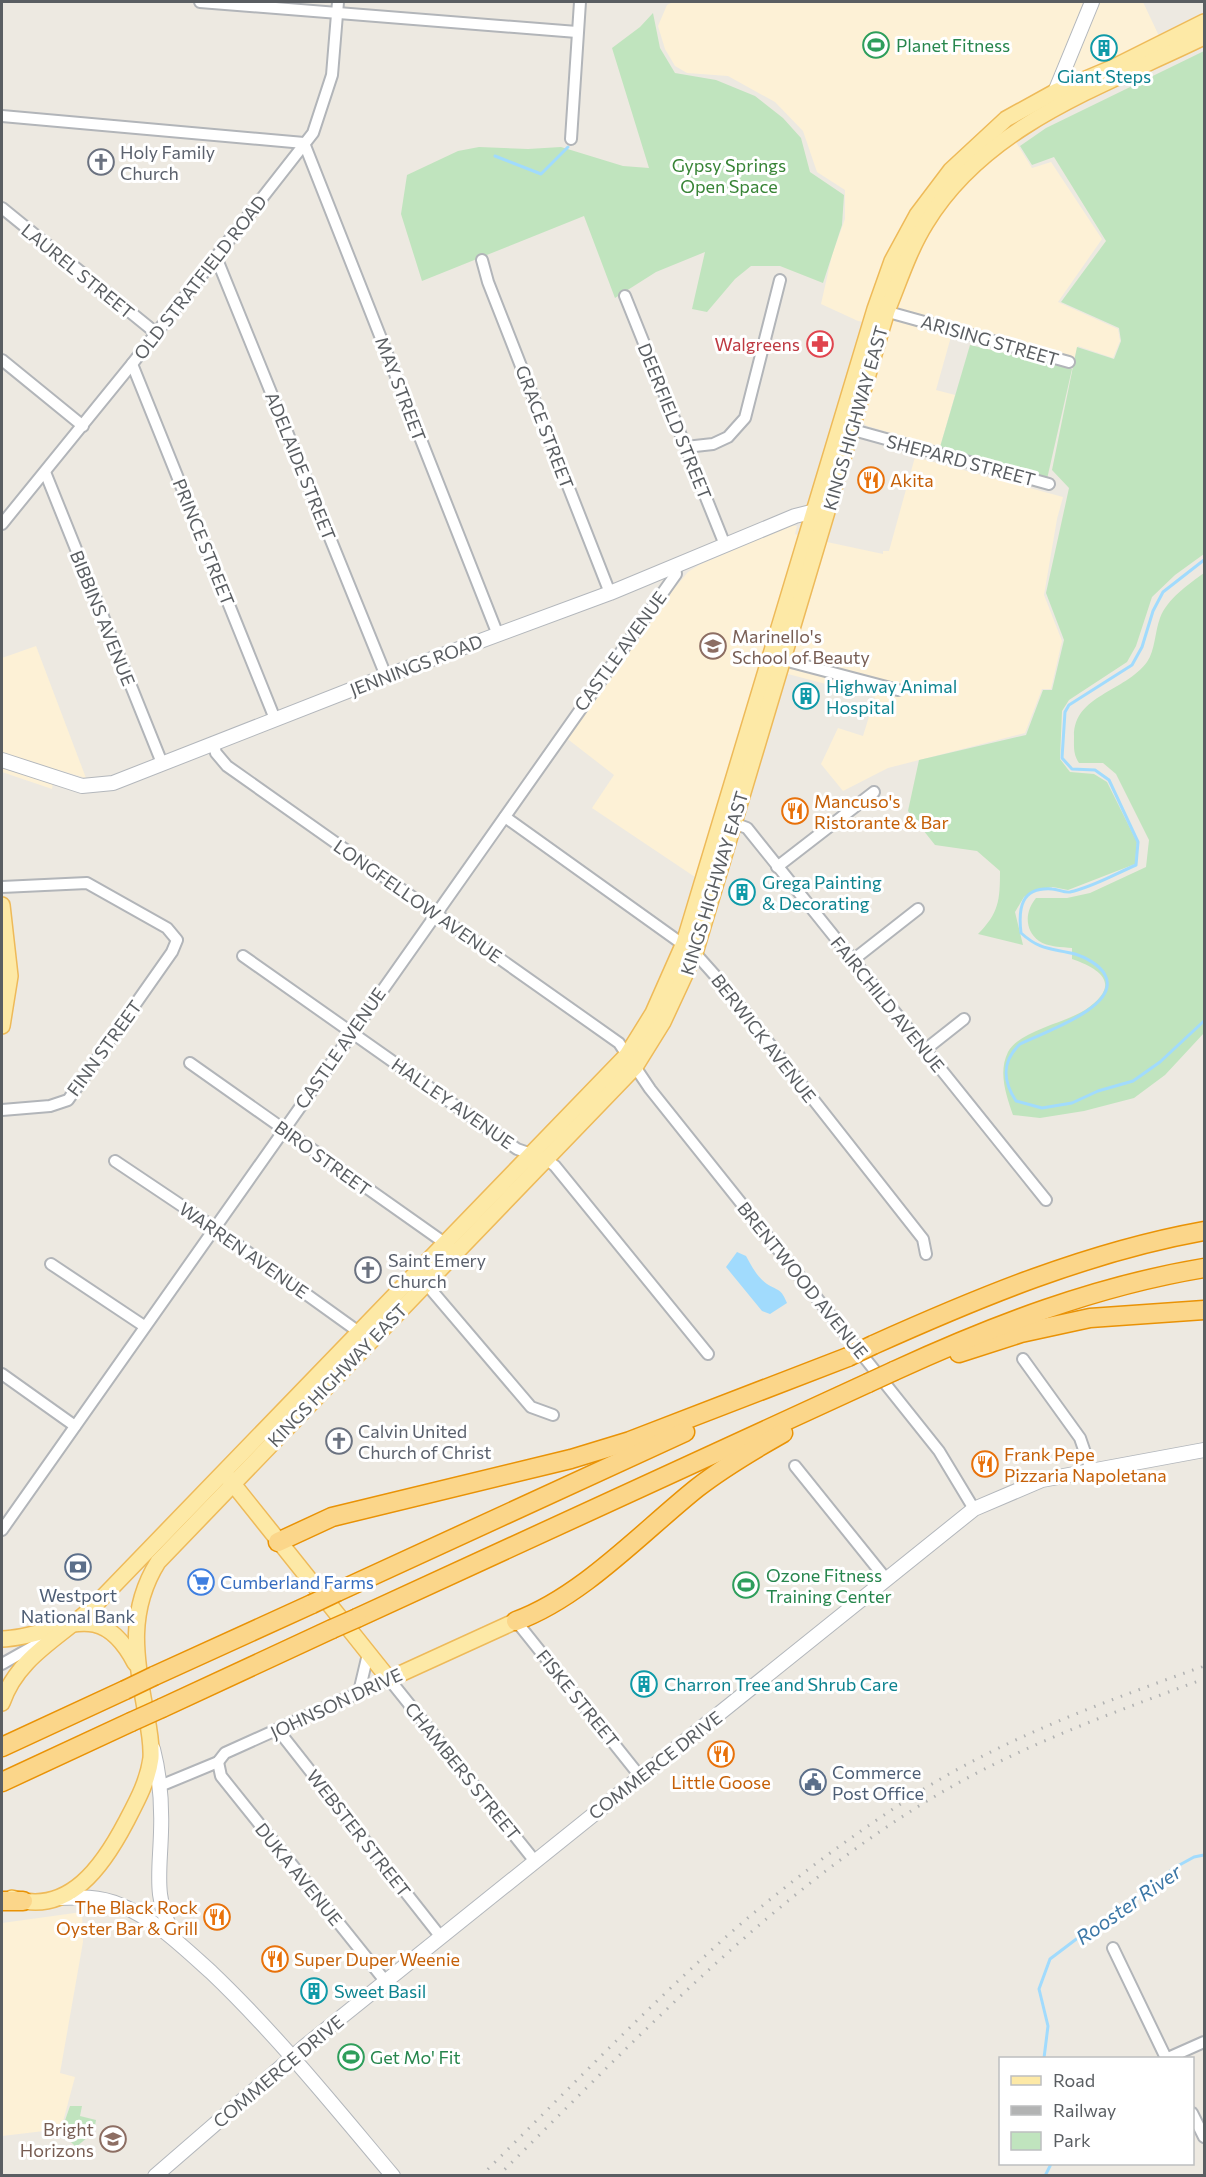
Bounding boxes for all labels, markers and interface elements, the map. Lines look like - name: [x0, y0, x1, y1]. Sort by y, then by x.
- sports icon: Planet Fitness: [861, 30, 891, 60]
- building icon: Giant Steps: [1089, 33, 1119, 63]
- place label: Planet Fitness: [896, 34, 1010, 56]
- place label: Giant Steps: [1057, 65, 1151, 87]
- place label: Holy Family Church: [120, 141, 215, 184]
- church icon: Holy Family Church: [86, 147, 116, 177]
- park label: Gypsy Springs Open Space: [672, 154, 786, 197]
- street label: OLD STRATFIELD ROAD: [129, 190, 271, 364]
- street label: LAUREL STREET: [17, 219, 139, 323]
- street label: ARISING STREET: [919, 310, 1061, 370]
- street label: KINGS HIGHWAY EAST: [818, 323, 892, 513]
- pharmacy icon: Walgreens: [805, 329, 835, 359]
- place label: Walgreens: [714, 333, 800, 355]
- street label: MAY STREET: [371, 334, 431, 444]
- street label: DEERFIELD STREET: [634, 340, 716, 502]
- street label: GRACE STREET: [511, 362, 579, 492]
- street label: ADELAIDE STREET: [261, 388, 341, 544]
- street label: SHEPARD STREET: [884, 430, 1038, 490]
- restaurant icon: Akita: [856, 465, 886, 495]
- place label: Akita: [890, 469, 934, 491]
- street label: PRINCE STREET: [168, 475, 240, 609]
- street label: BIBBINS AVENUE: [66, 547, 140, 689]
- street label: CASTLE AVENUE: [569, 587, 671, 715]
- place label: Marinello's School of Beauty: [732, 625, 870, 668]
- street label: JENNINGS ROAD: [346, 630, 486, 700]
- school or university icon: Marinello's School of Beauty: [698, 631, 728, 661]
- place label: Highway Animal Hospital: [826, 675, 957, 718]
- building icon: Highway Animal Hospital: [791, 681, 821, 711]
- street label: KINGS HIGHWAY EAST: [676, 788, 752, 978]
- place label: Mancuso's Ristorante & Bar: [814, 790, 949, 833]
- restaurant icon: Mancuso's Ristorante & Bar: [780, 796, 810, 826]
- street label: LONGFELLOW AVENUE: [330, 835, 506, 967]
- place label: Grega Painting & Decorating: [762, 871, 882, 914]
- building icon: Grega Painting & Decorating: [727, 877, 757, 907]
- street label: FAIRCHILD AVENUE: [827, 932, 949, 1076]
- street label: BERWICK AVENUE: [707, 969, 821, 1107]
- street label: CASTLE AVENUE: [290, 983, 390, 1113]
- street label: FINN STREET: [62, 996, 146, 1100]
- street label: HALLEY AVENUE: [388, 1053, 518, 1153]
- street label: BIRO STREET: [271, 1116, 375, 1200]
- street label: WARREN AVENUE: [175, 1197, 313, 1303]
- street label: BRENTWOOD AVENUE: [733, 1197, 873, 1363]
- place label: Saint Emery Church: [388, 1249, 486, 1292]
- church icon: Saint Emery Church: [353, 1255, 383, 1285]
- street label: KINGS HIGHWAY EAST: [263, 1299, 411, 1451]
- place label: Calvin United Church of Christ: [358, 1420, 491, 1463]
- church icon: Calvin United Church of Christ: [324, 1426, 354, 1456]
- place label: Frank Pepe Pizzaria Napoletana: [1004, 1443, 1167, 1486]
- restaurant icon: Frank Pepe Pizzaria Napoletana: [970, 1449, 1000, 1479]
- bank icon: Westport National Bank: [63, 1552, 93, 1582]
- place label: Ozone Fitness Training Center: [766, 1564, 892, 1607]
- supermarket icon: Cumberland Farms: [186, 1567, 216, 1597]
- sports icon: Ozone Fitness Training Center: [731, 1570, 761, 1600]
- place label: Cumberland Farms: [220, 1571, 374, 1593]
- place label: Westport National Bank: [21, 1584, 136, 1627]
- street label: FISKE STREET: [532, 1645, 624, 1751]
- street label: JOHNSON DRIVE: [267, 1663, 405, 1743]
- building icon: Charron Tree and Shrub Care: [629, 1669, 659, 1699]
- place label: Charron Tree and Shrub Care: [664, 1673, 898, 1695]
- street label: CHAMBERS STREET: [401, 1698, 525, 1844]
- street label: COMMERCE DRIVE: [584, 1706, 726, 1824]
- restaurant icon: Little Goose: [706, 1739, 736, 1769]
- place label: Commerce Post Office: [832, 1761, 924, 1804]
- street label: WEBSTER STREET: [302, 1765, 416, 1901]
- public building icon: Commerce Post Office: [798, 1767, 828, 1797]
- place label: Little Goose: [671, 1771, 771, 1793]
- street label: DUKA AVENUE: [251, 1818, 347, 1930]
- water label: Rooster River: [1071, 1858, 1186, 1949]
- place label: The Black Rock Oyster Bar & Grill: [56, 1896, 198, 1939]
- restaurant icon: The Black Rock Oyster Bar & Grill: [202, 1902, 232, 1932]
- restaurant icon: Super Duper Weenie: [260, 1944, 290, 1974]
- place label: Super Duper Weenie: [294, 1948, 460, 1970]
- building icon: Sweet Basil: [299, 1976, 329, 2006]
- place label: Sweet Basil: [334, 1980, 426, 2002]
- street label: COMMERCE DRIVE: [208, 2010, 348, 2132]
- sports icon: Get Mo' Fit: [336, 2042, 366, 2072]
- place label: Get Mo' Fit: [370, 2046, 461, 2068]
- legend: [999, 2057, 1194, 2165]
- text: Road: [1053, 2069, 1095, 2091]
- text: Railway: [1053, 2099, 1116, 2121]
- place label: Bright Horizons: [20, 2118, 94, 2161]
- school or university icon: Bright Horizons: [98, 2124, 128, 2154]
- text: Park: [1053, 2129, 1091, 2151]

